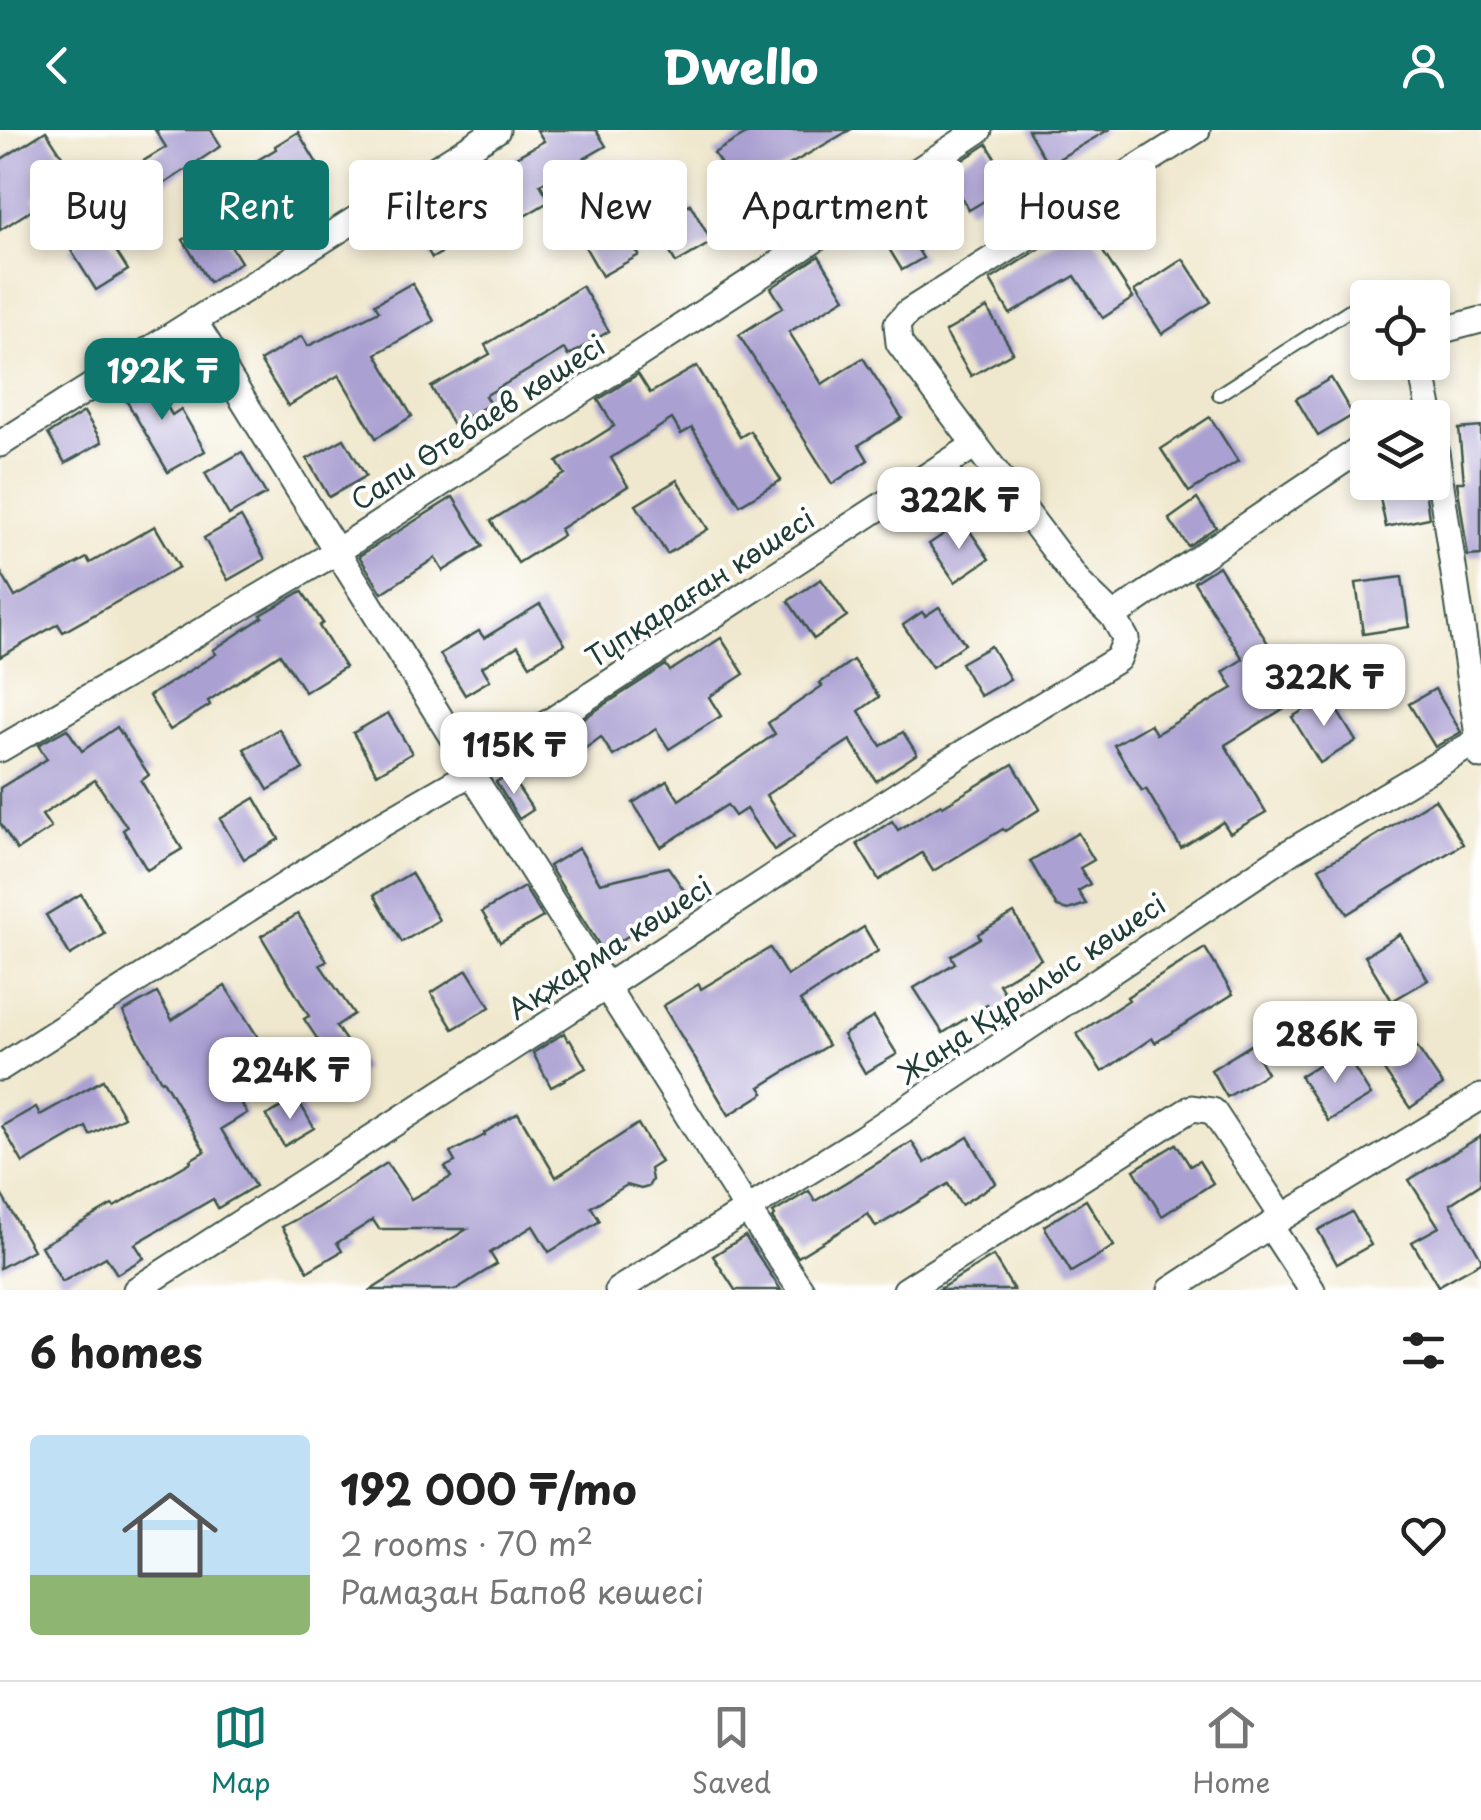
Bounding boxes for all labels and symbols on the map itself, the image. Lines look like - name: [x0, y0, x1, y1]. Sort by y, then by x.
- street label: Сапи Өтебаев көшесі: [341, 323, 613, 520]
- pin: 192K ₸: [81, 338, 243, 423]
- pin: 322K ₸: [878, 467, 1040, 552]
- street label: Түпқараған көшесі: [576, 496, 822, 677]
- pin: 322K ₸: [1243, 644, 1405, 729]
- pin: 115K ₸: [433, 712, 595, 797]
- street label: Ақжарма көшесі: [498, 864, 720, 1029]
- street label: Жаңа Құрылыс көшесі: [888, 882, 1174, 1094]
- pin: 286K ₸: [1254, 1001, 1416, 1086]
- pin: 224K ₸: [209, 1037, 371, 1122]

